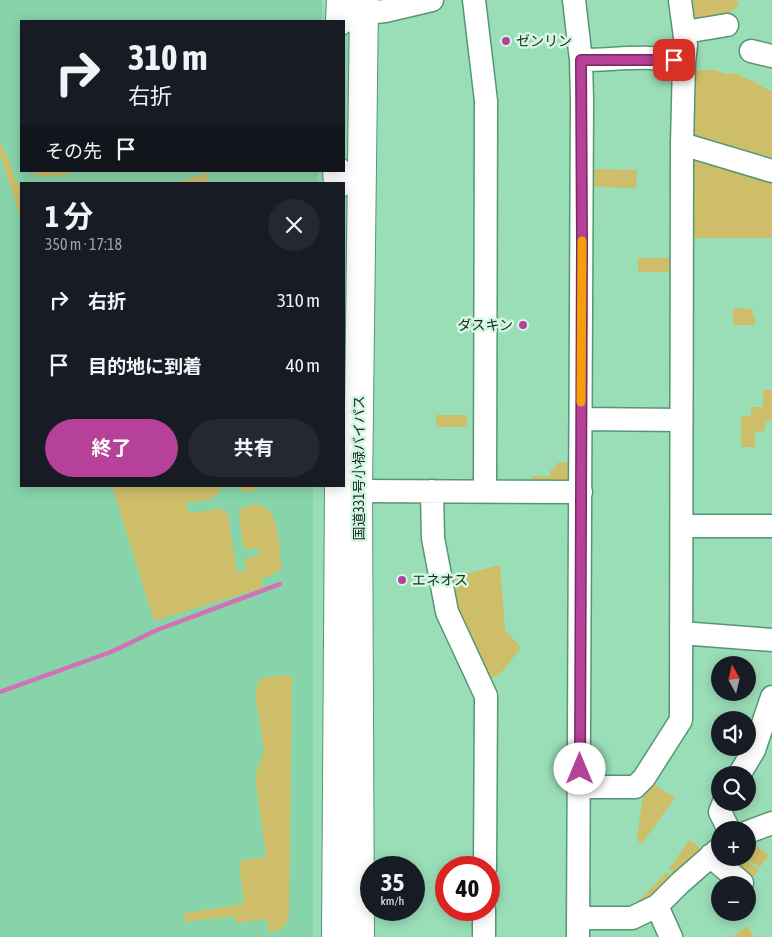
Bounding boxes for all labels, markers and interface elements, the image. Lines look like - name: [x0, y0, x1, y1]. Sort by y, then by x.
- place label: ゼンリン: [516, 33, 572, 49]
- marker: ゼンリン: [500, 35, 512, 47]
- text: 310 m: [128, 37, 207, 77]
- pin: [653, 39, 695, 81]
- icon: right: [45, 40, 110, 105]
- icon: arrive: [660, 46, 688, 74]
- text: 右折: [128, 83, 172, 109]
- icon: arrive: [112, 135, 140, 163]
- text: その先: [45, 140, 102, 162]
- text: 1 分: [45, 199, 93, 233]
- button: close: [268, 199, 320, 251]
- text: 350 m · 17:18: [45, 235, 122, 253]
- icon: right: [45, 286, 73, 314]
- text: 310 m: [277, 289, 320, 311]
- text: 右折: [88, 290, 126, 312]
- place label: ダスキン: [457, 317, 513, 333]
- marker: ダスキン: [517, 319, 529, 331]
- icon: arrive: [45, 351, 73, 379]
- text: 40 m: [286, 354, 320, 376]
- text: 目的地に到着: [88, 355, 202, 377]
- street label: 国道331号小禄バイパス: [351, 395, 367, 541]
- button: 終了: [45, 419, 178, 477]
- button: 共有: [188, 419, 320, 477]
- place label: エネオス: [412, 572, 468, 588]
- marker: エネオス: [396, 574, 408, 586]
- north arrow: [711, 656, 756, 701]
- map controls: [711, 656, 756, 921]
- button: sound: [711, 711, 756, 756]
- position arrow: [553, 742, 605, 794]
- button: search: [711, 766, 756, 811]
- button: +: [711, 821, 756, 866]
- speed limit sign: 40: [435, 856, 500, 921]
- text: 35: [381, 868, 404, 896]
- button: −: [711, 876, 756, 921]
- text: km/h: [381, 894, 404, 908]

